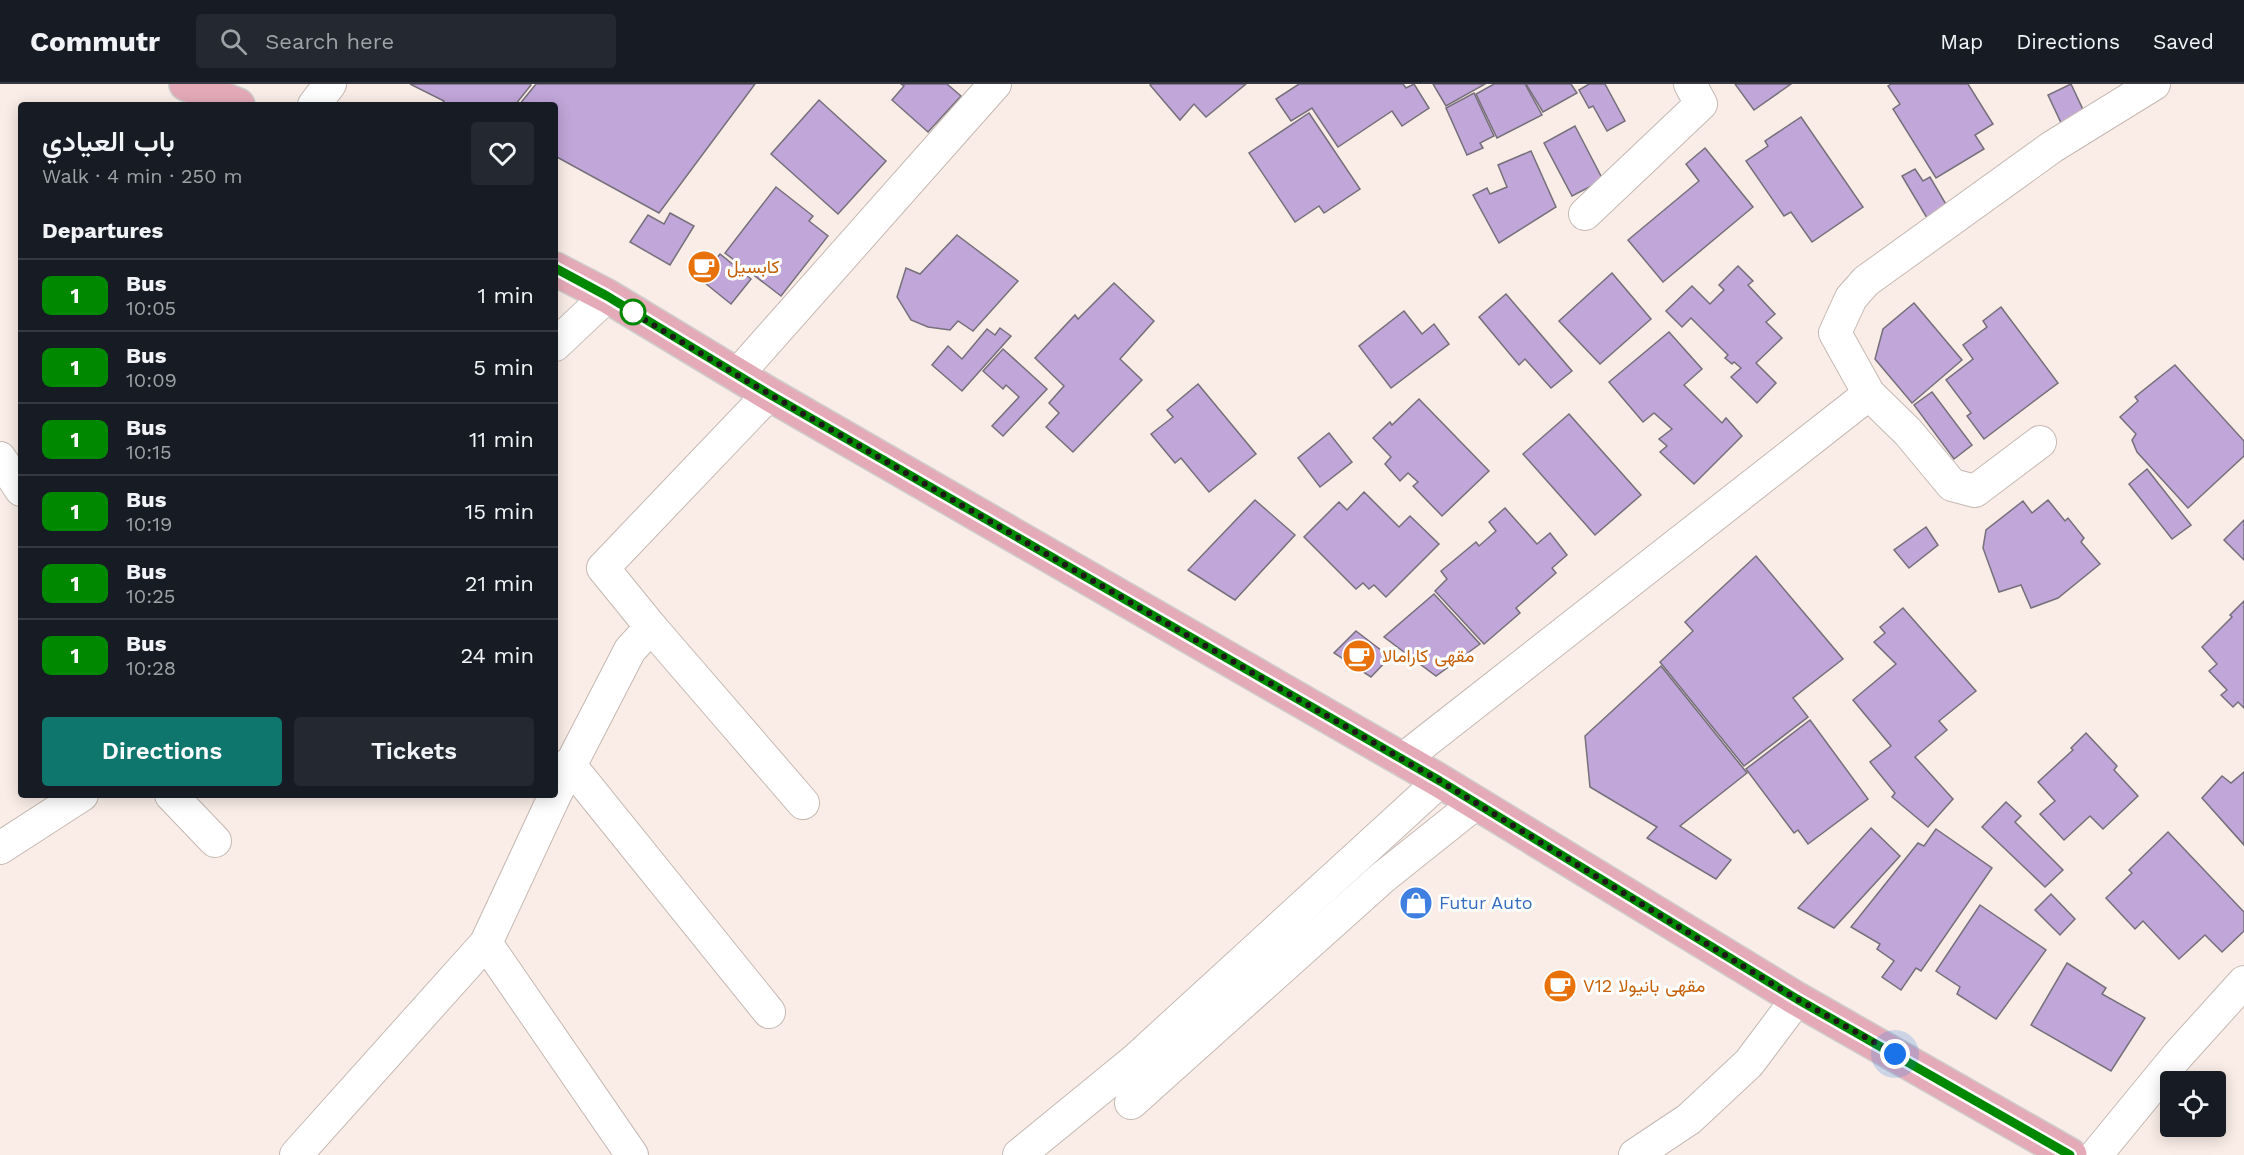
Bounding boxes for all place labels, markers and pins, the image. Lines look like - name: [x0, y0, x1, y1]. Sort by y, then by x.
- cafe icon: كابسيل: [686, 249, 722, 285]
- place label: كابسيل: [727, 256, 779, 278]
- unlabelled marker: [620, 299, 646, 325]
- cafe icon: مقهى كارامالا: [1341, 638, 1377, 674]
- place label: مقهى كارامالا: [1382, 645, 1474, 667]
- shop icon: Futur Auto: [1398, 885, 1434, 921]
- place label: Futur Auto: [1439, 892, 1533, 913]
- cafe icon: V12 مقهى بانيولا: [1542, 968, 1578, 1004]
- place label: V12 مقهى بانيولا: [1583, 975, 1705, 997]

